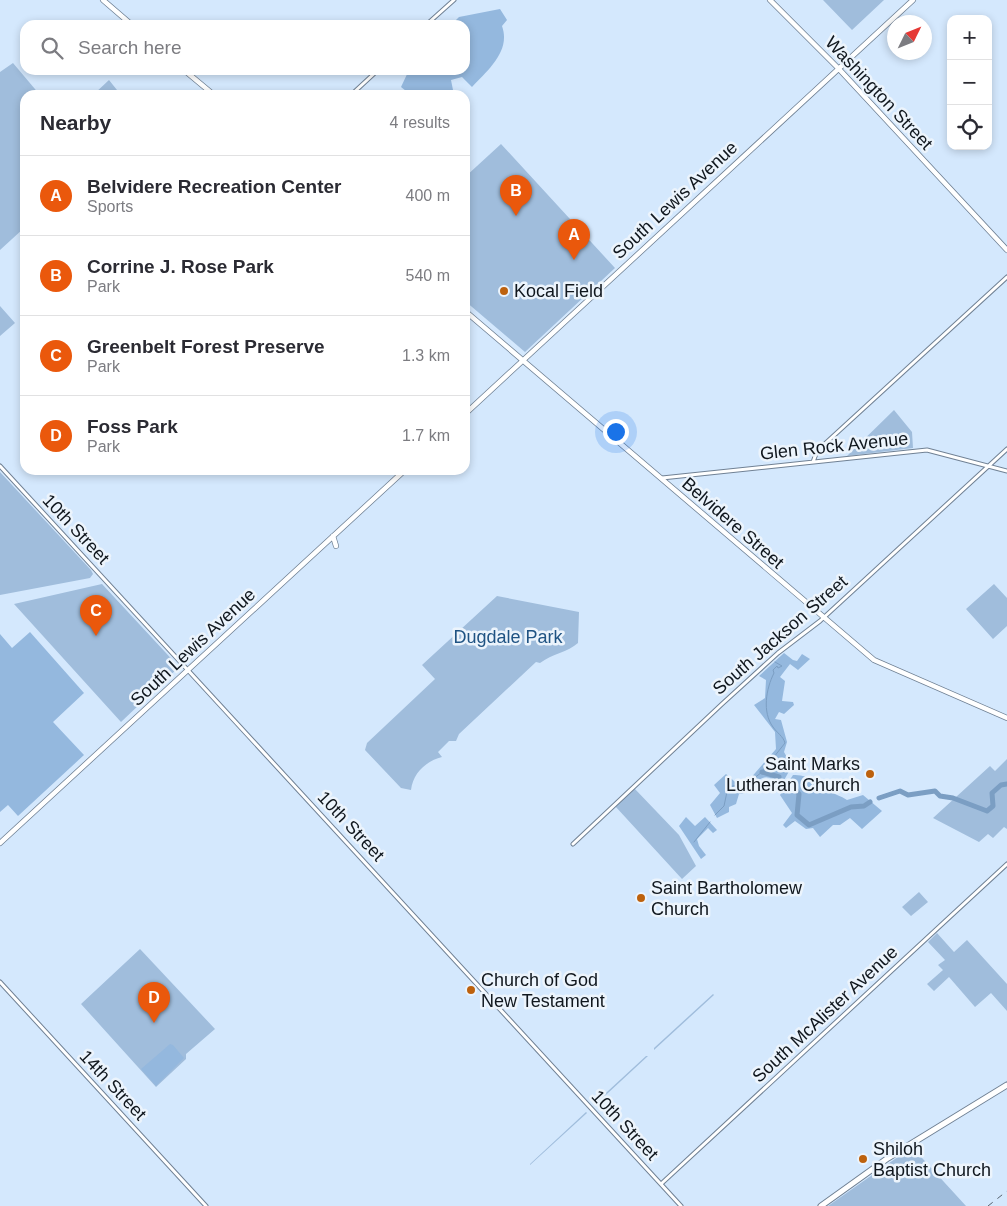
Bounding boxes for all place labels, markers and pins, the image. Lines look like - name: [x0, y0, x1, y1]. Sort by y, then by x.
- pin: B: [500, 175, 532, 216]
- pin: A: [558, 219, 590, 260]
- place label: Kocal Field: [514, 281, 603, 301]
- marker: Kocal Field: [498, 285, 510, 297]
- pin: C: [80, 595, 112, 636]
- place label: Saint Marks Lutheran Church: [726, 754, 860, 795]
- marker: Saint Marks Lutheran Church: [864, 768, 876, 780]
- place label: Saint Bartholomew Church: [651, 878, 803, 919]
- marker: Saint Bartholomew Church: [635, 892, 647, 904]
- place label: Church of God New Testament: [481, 970, 605, 1011]
- pin: D: [138, 982, 170, 1023]
- marker: Church of God New Testament: [465, 984, 477, 996]
- place label: Shiloh Baptist Church: [873, 1139, 991, 1180]
- marker: Shiloh Baptist Church: [857, 1153, 869, 1165]

